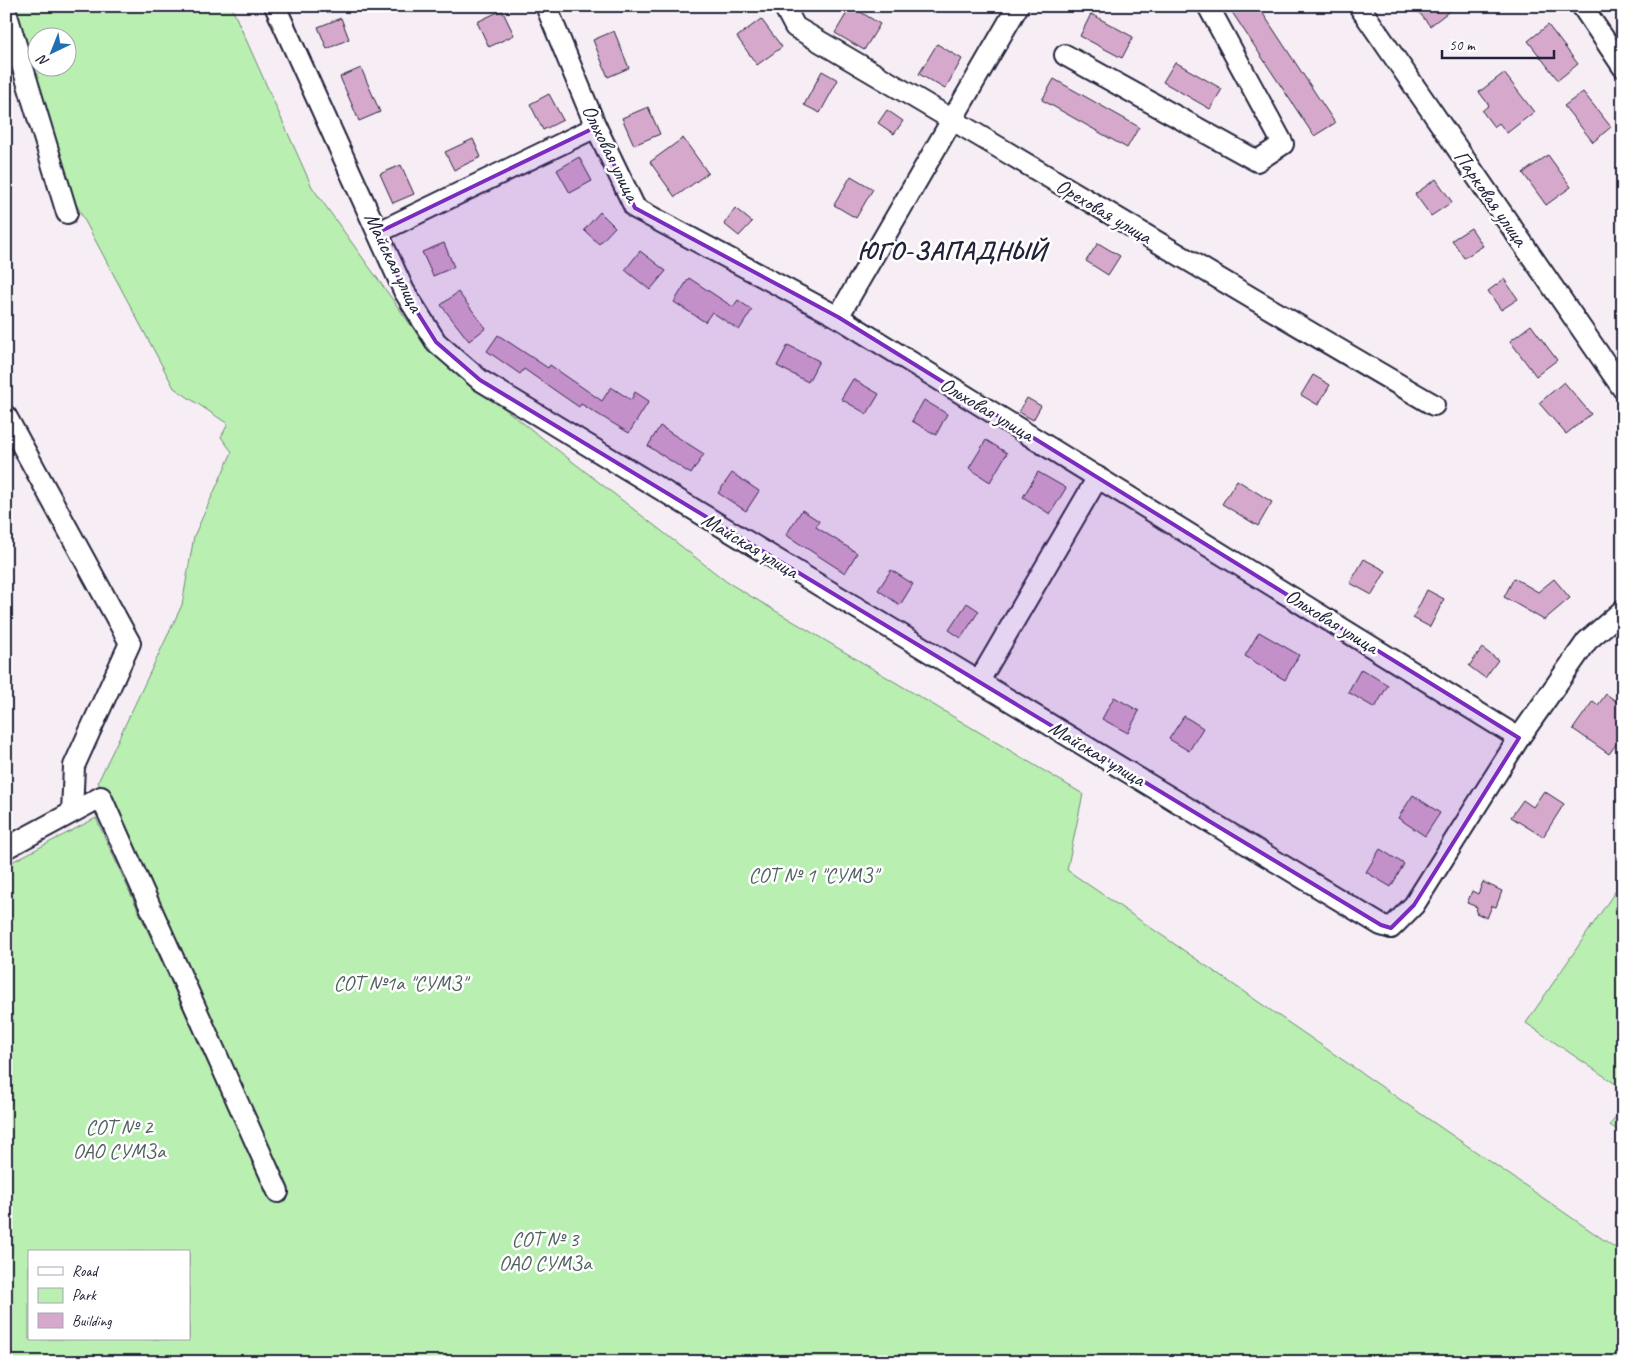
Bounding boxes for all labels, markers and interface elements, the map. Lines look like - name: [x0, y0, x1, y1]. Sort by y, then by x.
- north arrow: [28, 28, 78, 78]
- scale bar: [1442, 28, 1554, 60]
- text: 50 m: [1449, 36, 1476, 55]
- text: N: [33, 50, 52, 70]
- street label: Ольховая улица: [576, 100, 647, 208]
- street label: Парковая улица: [1448, 145, 1535, 253]
- street label: Ореховая улица: [1051, 172, 1158, 251]
- street label: Майская улица: [359, 208, 430, 318]
- district label: ЮГО-ЗАПАДНЫЙ: [857, 234, 1050, 267]
- street label: Ольховая улица: [935, 371, 1041, 448]
- street label: Майская улица: [697, 506, 804, 585]
- street label: Ольховая улица: [1281, 582, 1385, 661]
- street label: Майская улица: [1044, 714, 1151, 793]
- park label: СОТ № 1 "СУМЗ": [748, 862, 882, 888]
- park label: СОТ №1а "СУМЗ": [333, 970, 471, 996]
- park label: СОТ № 2 ОАО СУМЗа: [73, 1114, 167, 1164]
- park label: СОТ № 3 ОАО СУМЗа: [499, 1226, 593, 1276]
- legend: [28, 1250, 190, 1340]
- text: Road: [72, 1262, 99, 1281]
- text: Park: [72, 1286, 97, 1305]
- text: Building: [72, 1312, 112, 1331]

